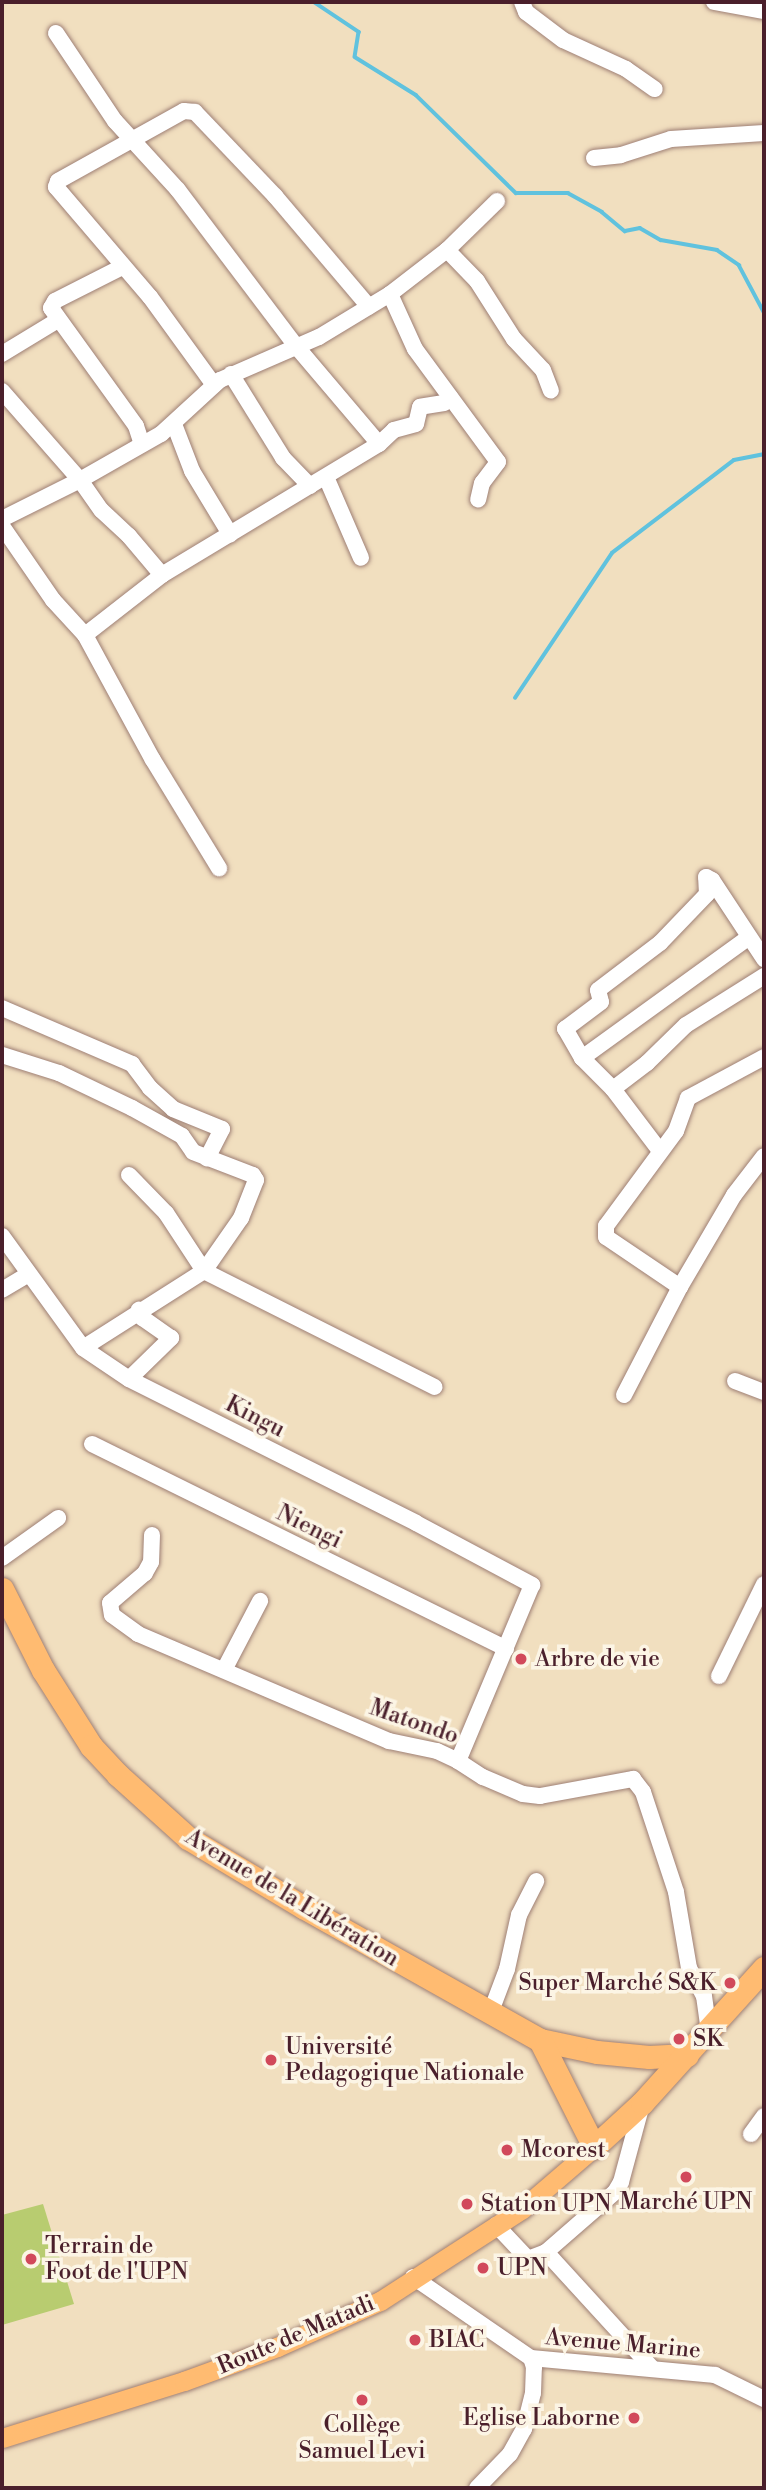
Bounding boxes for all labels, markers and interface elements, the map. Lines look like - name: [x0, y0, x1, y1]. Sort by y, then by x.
- street label: Kingu: [221, 1390, 289, 1444]
- street label: Niengi: [272, 1499, 346, 1555]
- place label: Arbre de vie: [535, 1645, 660, 1673]
- marker: Arbre de vie: [513, 1651, 529, 1667]
- street label: Matondo: [366, 1694, 462, 1750]
- street label: Avenue de la Libération: [180, 1823, 404, 1973]
- place label: Super Marché S&K: [519, 1969, 716, 1997]
- marker: Super Marché S&K: [722, 1975, 738, 1991]
- place label: SK: [693, 2025, 723, 2053]
- marker: SK: [671, 2031, 687, 2047]
- place label: Université Pedagogique Nationale: [285, 2033, 524, 2087]
- marker: Université Pedagogique Nationale: [263, 2052, 279, 2068]
- place label: Mcorest: [521, 2136, 606, 2164]
- marker: Mcorest: [499, 2142, 515, 2158]
- marker: Marché UPN: [678, 2169, 694, 2185]
- place label: Marché UPN: [620, 2188, 752, 2216]
- place label: Station UPN: [481, 2190, 611, 2218]
- marker: Station UPN: [459, 2196, 475, 2212]
- place label: Terrain de Foot de l'UPN: [45, 2232, 188, 2286]
- marker: Terrain de Foot de l'UPN: [23, 2251, 39, 2267]
- place label: UPN: [497, 2254, 547, 2282]
- marker: UPN: [475, 2260, 491, 2276]
- street label: Route de Matadi: [213, 2289, 379, 2381]
- street label: Avenue Marine: [544, 2323, 702, 2365]
- place label: BIAC: [429, 2326, 484, 2354]
- marker: BIAC: [407, 2332, 423, 2348]
- marker: Collège Samuel Levi: [354, 2392, 370, 2408]
- place label: Eglise Laborne: [463, 2404, 620, 2432]
- marker: Eglise Laborne: [626, 2410, 642, 2426]
- place label: Collège Samuel Levi: [298, 2411, 426, 2465]

